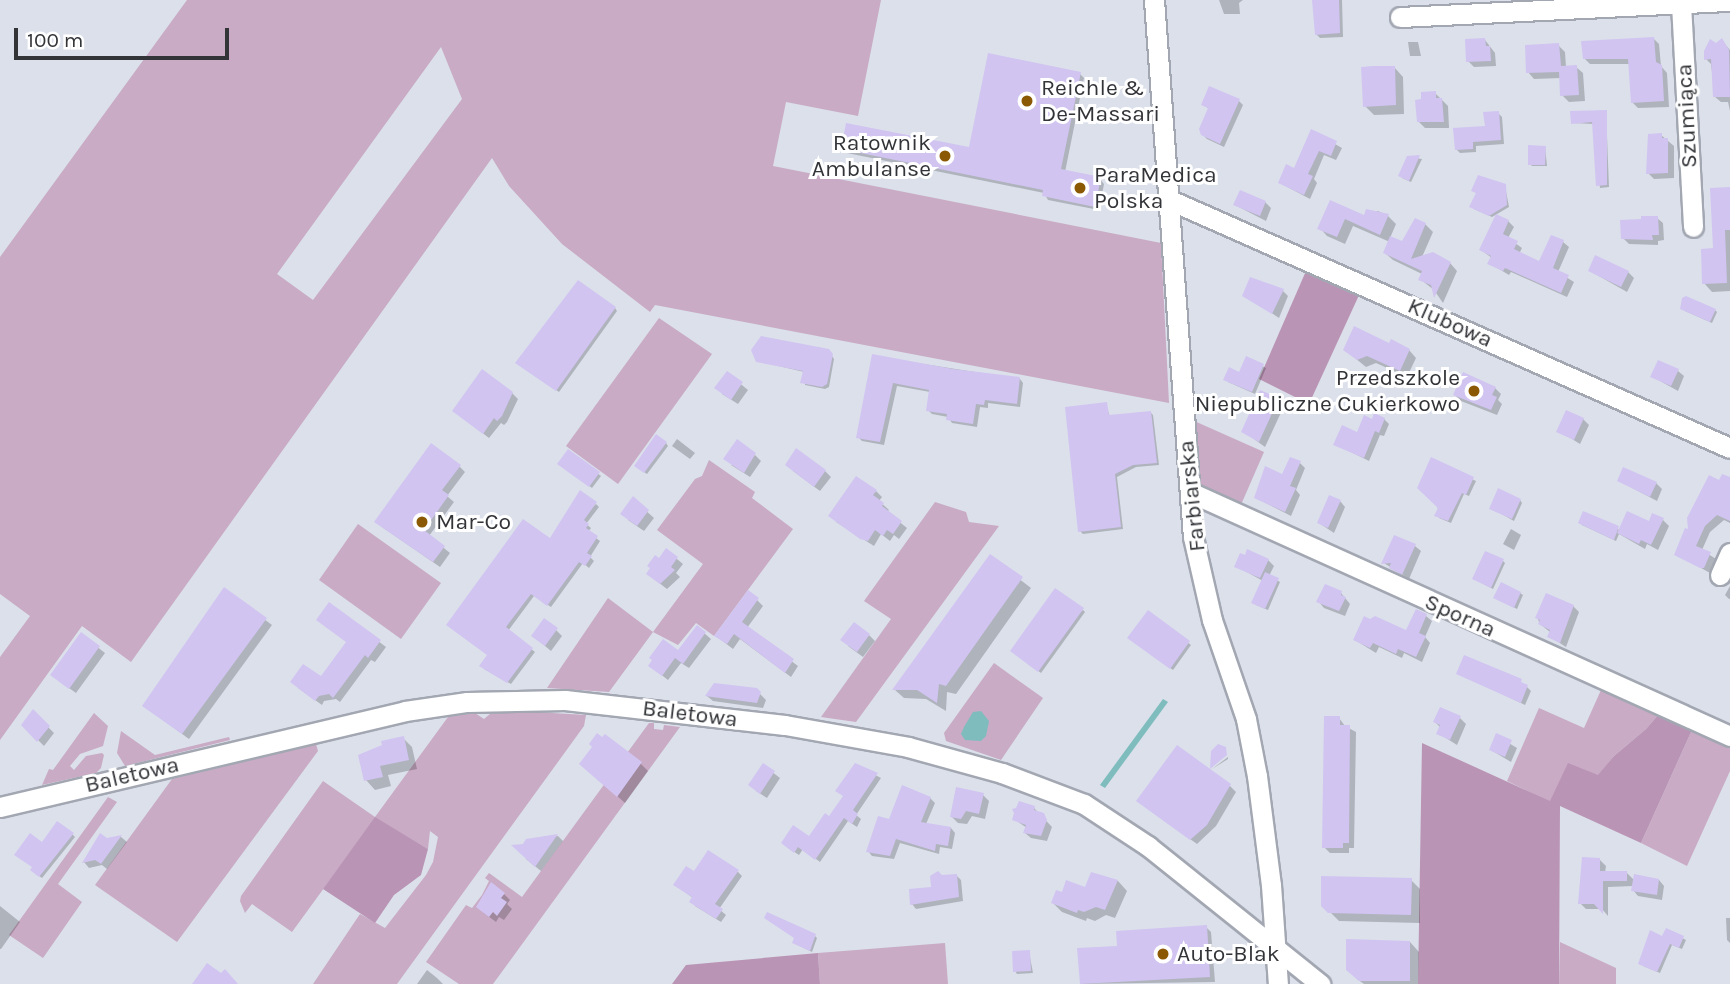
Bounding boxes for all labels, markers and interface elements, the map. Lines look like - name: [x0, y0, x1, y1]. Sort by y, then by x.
- scale bar: [18, 14, 233, 58]
- text: 100 m: [27, 28, 84, 52]
- street label: Szumiąca: [1670, 63, 1704, 169]
- place label: Reichle & De-Massari: [1041, 74, 1160, 128]
- marker: Reichle & De-Massari: [1019, 93, 1035, 109]
- place label: Ratownik Ambulanse: [812, 129, 931, 183]
- marker: Ratownik Ambulanse: [937, 148, 953, 164]
- place label: ParaMedica Polska: [1094, 161, 1217, 215]
- marker: ParaMedica Polska: [1072, 180, 1088, 196]
- street label: Klubowa: [1403, 292, 1497, 354]
- place label: Przedszkole Niepubliczne Cukierkowo: [1195, 364, 1460, 418]
- marker: Przedszkole Niepubliczne Cukierkowo: [1466, 383, 1482, 399]
- street label: Farbiarska: [1172, 439, 1212, 553]
- place label: Mar-Co: [436, 508, 511, 536]
- marker: Mar-Co: [414, 514, 430, 530]
- street label: Sporna: [1420, 588, 1500, 644]
- street label: Baletowa: [641, 694, 739, 734]
- street label: Baletowa: [82, 751, 182, 799]
- place label: Auto-Blak: [1177, 940, 1280, 968]
- marker: Auto-Blak: [1155, 946, 1171, 962]

